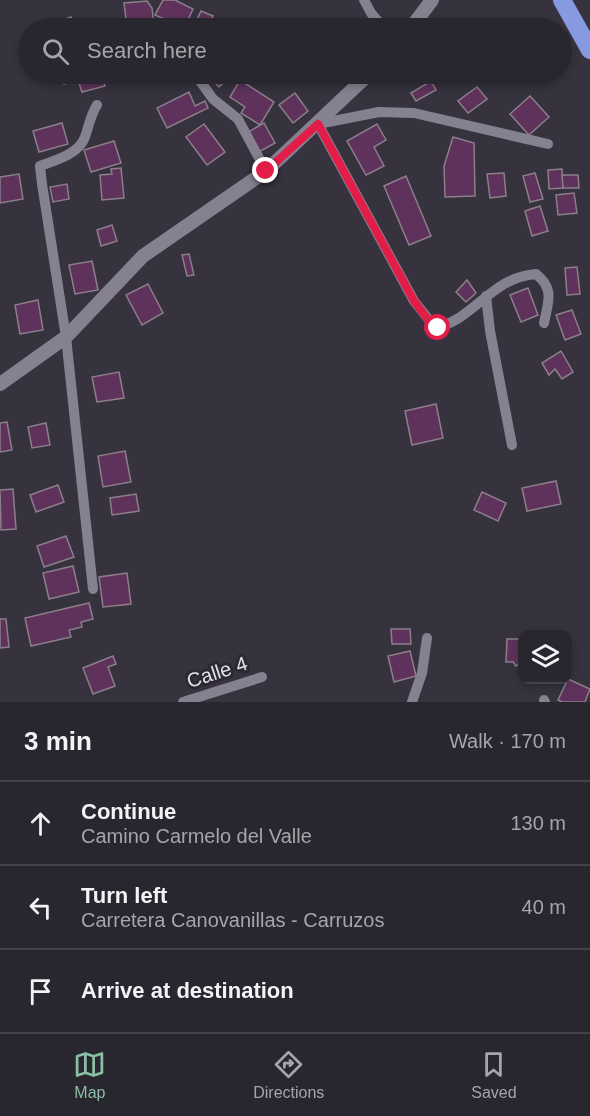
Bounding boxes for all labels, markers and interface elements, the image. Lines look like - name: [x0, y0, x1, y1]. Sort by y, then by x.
- search box: [18, 18, 572, 84]
- icon: search: [39, 35, 72, 68]
- text: Search here: [87, 38, 207, 63]
- route end: [252, 157, 278, 183]
- route start: [424, 314, 450, 340]
- map controls: [518, 630, 572, 684]
- button: layers: [518, 630, 572, 684]
- street label: Calle 4: [184, 652, 250, 692]
- text: 3 min: [24, 726, 92, 756]
- text: Walk · 170 m: [449, 730, 566, 752]
- text: Continue: [81, 799, 176, 824]
- icon: ahead: [24, 807, 57, 840]
- text: 130 m: [510, 812, 566, 834]
- text: Camino Carmelo del Valle: [81, 825, 312, 847]
- text: Turn left: [81, 883, 167, 908]
- icon: left: [24, 891, 57, 924]
- text: 40 m: [522, 896, 566, 918]
- text: Carretera Canovanillas - Carruzos: [81, 909, 384, 931]
- icon: arrive: [24, 975, 57, 1008]
- text: Arrive at destination: [81, 978, 294, 1003]
- tab: Map: [73, 1048, 106, 1102]
- tab: Directions: [253, 1048, 324, 1102]
- tab: Saved: [471, 1048, 517, 1102]

